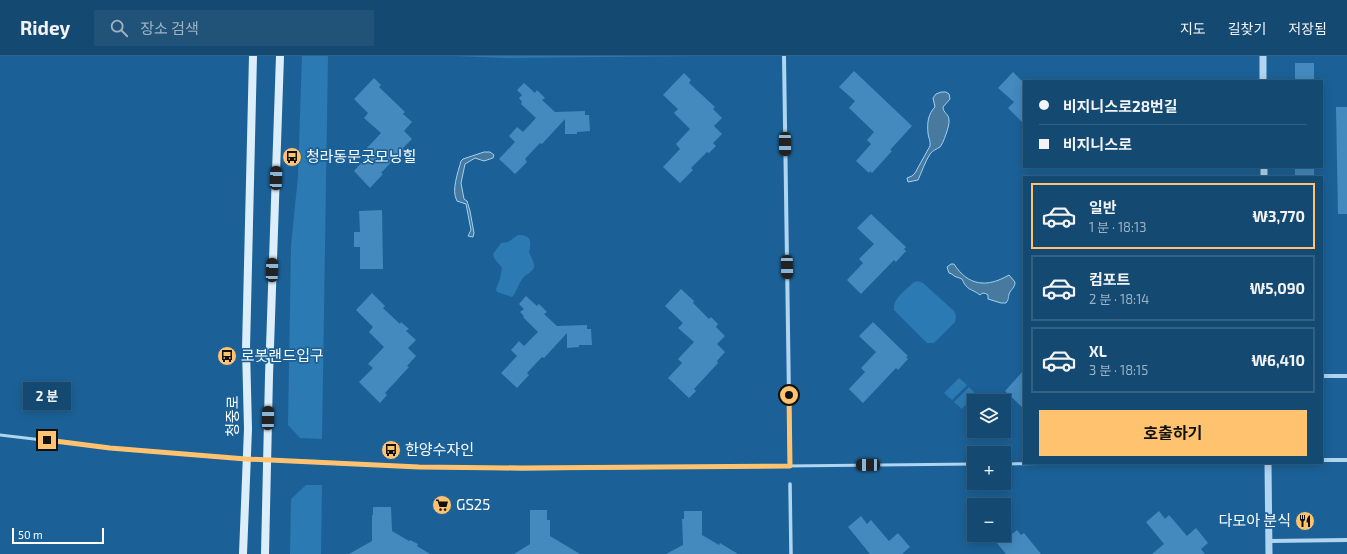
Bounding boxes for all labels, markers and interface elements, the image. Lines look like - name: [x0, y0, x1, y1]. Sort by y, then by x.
- search box: [94, 10, 374, 46]
- text: Ridey: [20, 16, 70, 39]
- icon: search: [108, 17, 130, 39]
- text: 장소 검색: [140, 19, 199, 37]
- text: 지도: [1180, 20, 1206, 37]
- text: 길찾기: [1228, 20, 1266, 37]
- text: 저장됨: [1288, 20, 1327, 37]
- text: 비지니스로28번길: [1063, 97, 1178, 115]
- car: [779, 132, 791, 156]
- text: 비지니스로: [1063, 135, 1132, 153]
- bus stop icon: 청라동문굿모닝힐: [281, 146, 303, 168]
- place label: 청라동문굿모닝힐: [306, 147, 416, 165]
- car: [270, 166, 282, 190]
- icon: car: [1041, 198, 1077, 234]
- text: 일반: [1089, 198, 1117, 216]
- text: ₩3,770: [1253, 207, 1305, 225]
- text: 1 분 · 18:13: [1089, 219, 1146, 235]
- car: [781, 255, 793, 279]
- car: [266, 258, 278, 282]
- icon: car: [1041, 270, 1077, 306]
- text: 컴포트: [1089, 270, 1130, 288]
- text: ₩5,090: [1250, 279, 1305, 297]
- text: 2 분 · 18:14: [1089, 291, 1149, 307]
- icon: car: [1041, 342, 1077, 378]
- text: XL: [1089, 342, 1107, 360]
- bus stop icon: 로봇랜드입구: [216, 345, 238, 367]
- place label: 로봇랜드입구: [241, 346, 324, 364]
- text: ₩6,410: [1252, 351, 1305, 369]
- text: 3 분 · 18:15: [1089, 362, 1148, 378]
- callout: 2 분: [23, 382, 71, 410]
- route start: [780, 386, 798, 404]
- text: 2 분: [36, 388, 58, 404]
- map controls: [967, 394, 1011, 542]
- button: layers: [967, 394, 1011, 438]
- street label: 청중로: [223, 395, 241, 437]
- car: [262, 406, 274, 430]
- button: 호출하기: [1039, 410, 1307, 456]
- route end: [38, 431, 56, 449]
- bus stop icon: 한양수자인: [380, 439, 402, 461]
- place label: 한양수자인: [405, 440, 474, 458]
- button: +: [967, 446, 1011, 490]
- car: [856, 459, 880, 471]
- supermarket icon: GS25: [431, 494, 453, 516]
- place label: GS25: [456, 495, 490, 513]
- button: −: [967, 498, 1011, 542]
- restaurant icon: 다모아 분식: [1294, 510, 1316, 532]
- place label: 다모아 분식: [1219, 511, 1291, 529]
- scale bar: [12, 526, 104, 545]
- text: 50 m: [18, 528, 43, 541]

